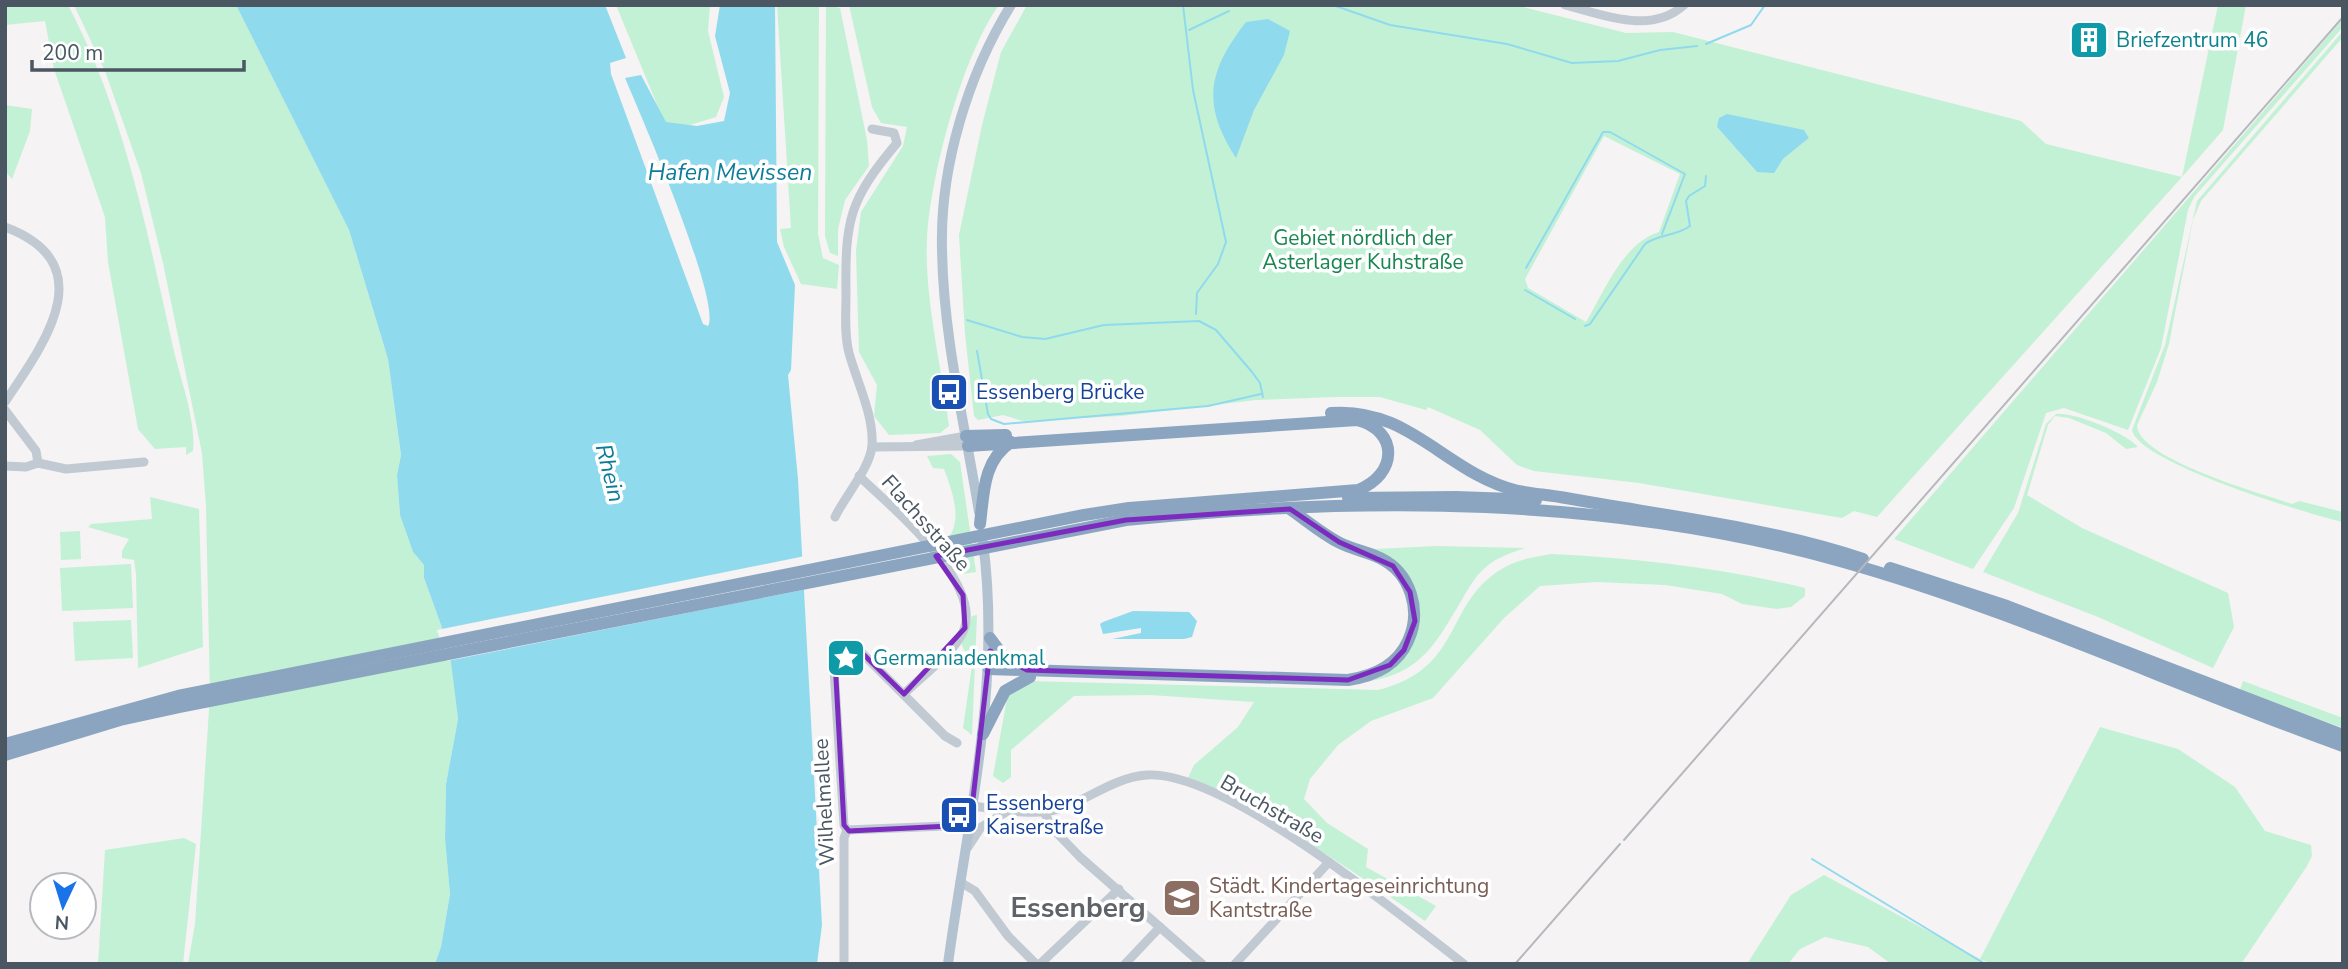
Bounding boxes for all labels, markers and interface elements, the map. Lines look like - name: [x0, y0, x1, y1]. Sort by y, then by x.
- building icon: Briefzentrum 46: [2068, 19, 2110, 61]
- place label: Briefzentrum 46: [2116, 26, 2268, 54]
- scale bar: [32, 28, 243, 72]
- text: 200 m: [42, 39, 103, 67]
- water label: Hafen Mevissen: [648, 157, 812, 188]
- park label: Gebiet nördlich der Asterlager Kuhstraße: [1262, 224, 1464, 276]
- bus stop icon: Essenberg Brücke: [928, 371, 970, 413]
- place label: Essenberg Brücke: [976, 378, 1145, 406]
- water label: Rhein: [588, 441, 632, 505]
- street label: Flachsstraße: [875, 469, 977, 577]
- place icon: Germaniadenkmal: [825, 637, 867, 679]
- place label: Germaniadenkmal: [873, 644, 1046, 672]
- street label: Wilhelmallee: [807, 738, 841, 866]
- street label: Bruchstraße: [1215, 768, 1329, 850]
- place label: Essenberg Kaiserstraße: [986, 789, 1104, 841]
- bus stop icon: Essenberg Kaiserstraße: [938, 794, 980, 836]
- north arrow: [28, 871, 98, 941]
- place label: Städt. Kindertageseinrichtung Kantstraße: [1209, 872, 1489, 924]
- school or university icon: Städt. Kindertageseinrichtung Kantstraße: [1161, 877, 1203, 919]
- district label: Essenberg: [1010, 889, 1146, 927]
- text: N: [54, 908, 70, 935]

